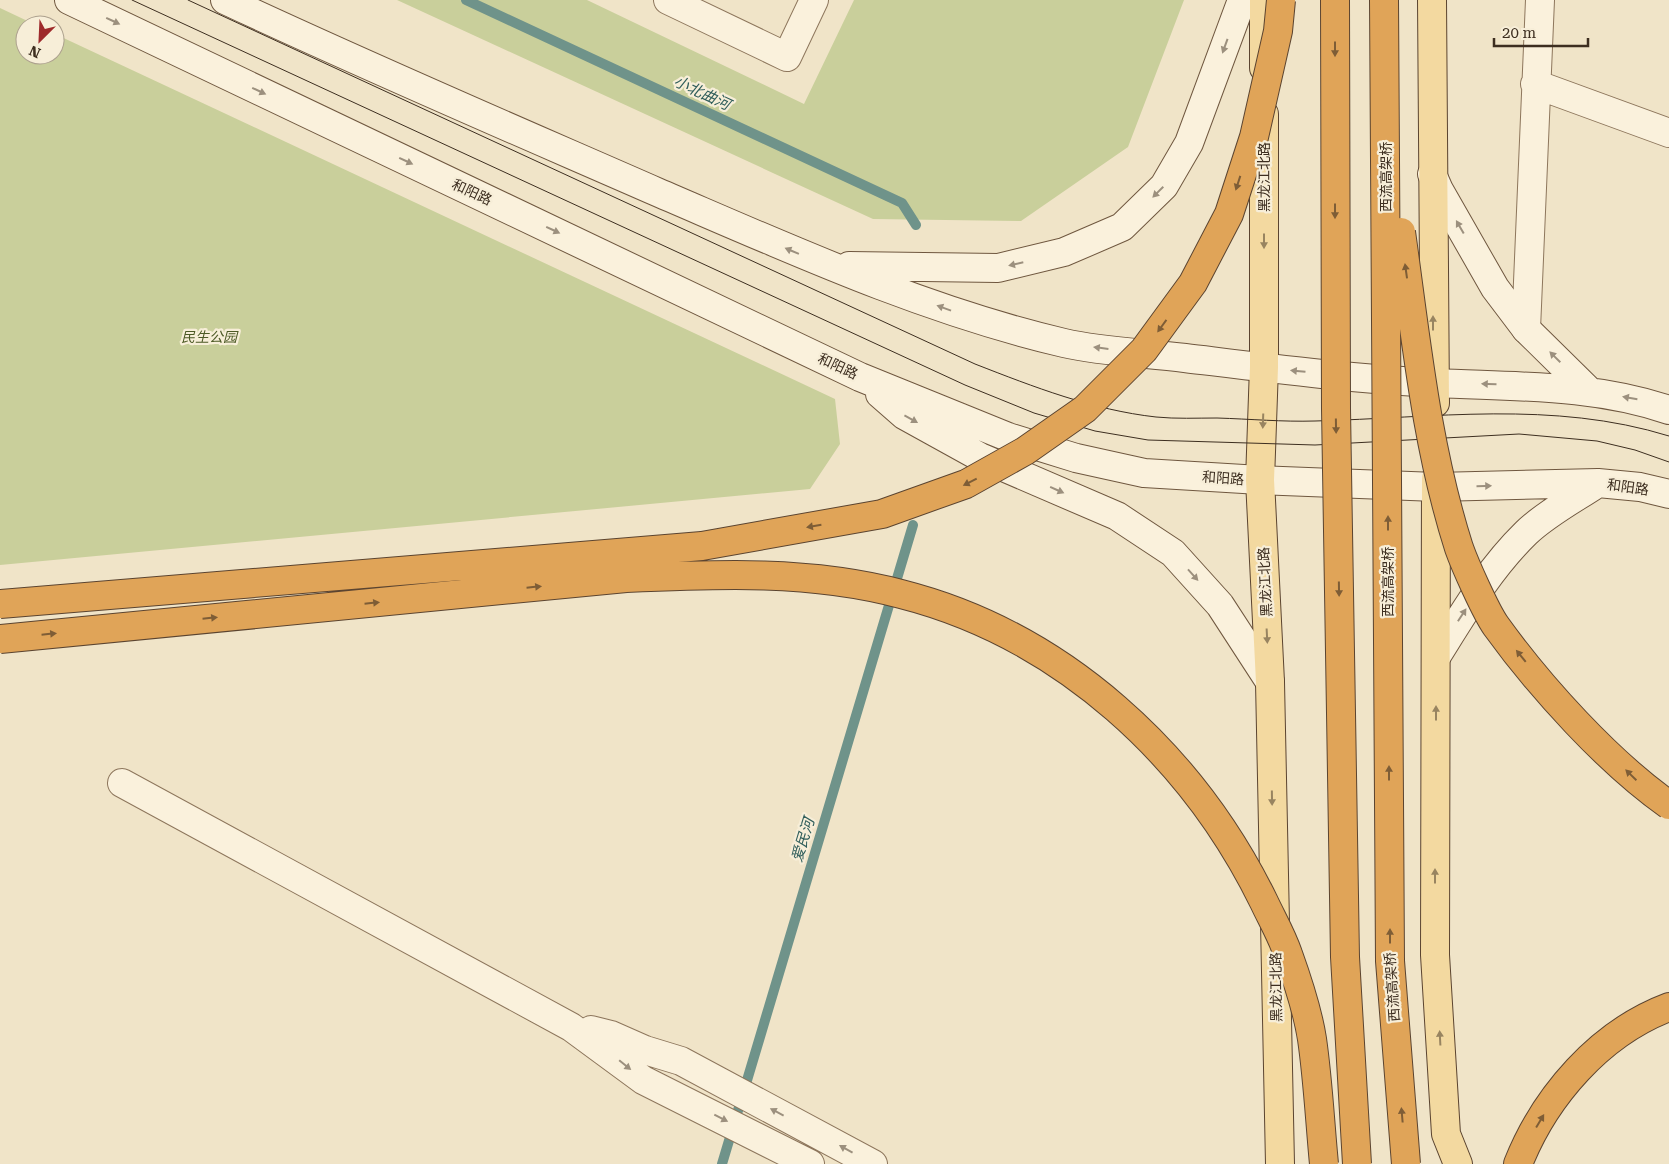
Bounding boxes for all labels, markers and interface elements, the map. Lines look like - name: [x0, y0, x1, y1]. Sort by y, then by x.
- north arrow: [15, 15, 65, 65]
- scale bar: [1494, 15, 1588, 47]
- one-way arrow: [105, 17, 120, 25]
- text: 20 m: [1502, 24, 1537, 42]
- one-way arrow: [1221, 38, 1228, 53]
- one-way arrow: [1331, 41, 1339, 57]
- text: N: [26, 42, 43, 61]
- water label: 小北曲河: [671, 72, 736, 115]
- one-way arrow: [252, 87, 266, 95]
- street label: 黑龙江北路: [1256, 142, 1272, 212]
- street label: 西流高架桥: [1378, 142, 1394, 212]
- one-way arrow: [399, 157, 413, 165]
- street label: 和阳路: [450, 176, 494, 208]
- one-way arrow: [1234, 176, 1242, 191]
- one-way arrow: [1152, 186, 1164, 198]
- one-way arrow: [1331, 203, 1339, 219]
- one-way arrow: [1456, 219, 1464, 234]
- one-way arrow: [546, 227, 560, 235]
- one-way arrow: [1260, 233, 1268, 249]
- one-way arrow: [785, 246, 799, 254]
- one-way arrow: [1008, 260, 1023, 268]
- one-way arrow: [1402, 263, 1410, 279]
- one-way arrow: [937, 304, 952, 311]
- one-way arrow: [1429, 315, 1437, 331]
- one-way arrow: [1157, 319, 1167, 332]
- park label: 民生公园: [181, 329, 239, 345]
- one-way arrow: [1093, 344, 1109, 352]
- street label: 和阳路: [816, 350, 860, 382]
- one-way arrow: [1550, 351, 1562, 363]
- one-way arrow: [1289, 366, 1305, 374]
- one-way arrow: [1481, 380, 1497, 388]
- one-way arrow: [1622, 394, 1638, 402]
- one-way arrow: [1258, 413, 1266, 429]
- one-way arrow: [905, 414, 918, 423]
- one-way arrow: [1332, 418, 1340, 434]
- street label: 和阳路: [1201, 469, 1245, 487]
- street label: 和阳路: [1606, 476, 1650, 498]
- one-way arrow: [963, 478, 977, 486]
- one-way arrow: [1477, 481, 1493, 489]
- one-way arrow: [1050, 487, 1064, 495]
- one-way arrow: [1384, 515, 1392, 531]
- one-way arrow: [806, 522, 822, 530]
- street label: 黑龙江北路: [1255, 547, 1275, 617]
- street label: 西流高架桥: [1380, 547, 1396, 617]
- one-way arrow: [1187, 569, 1199, 581]
- one-way arrow: [1335, 581, 1343, 597]
- one-way arrow: [526, 583, 542, 591]
- one-way arrow: [364, 599, 380, 607]
- one-way arrow: [1457, 609, 1467, 622]
- one-way arrow: [203, 614, 219, 622]
- one-way arrow: [1264, 628, 1272, 644]
- one-way arrow: [41, 630, 57, 638]
- one-way arrow: [1515, 650, 1526, 663]
- one-way arrow: [1432, 705, 1440, 721]
- one-way arrow: [1385, 765, 1393, 781]
- one-way arrow: [1626, 769, 1638, 781]
- one-way arrow: [1268, 791, 1276, 807]
- water label: 爱民河: [788, 813, 819, 864]
- one-way arrow: [1431, 867, 1439, 883]
- one-way arrow: [1385, 928, 1393, 944]
- street label: 黑龙江北路: [1267, 952, 1285, 1022]
- street label: 西流高架桥: [1382, 952, 1402, 1022]
- one-way arrow: [1435, 1030, 1443, 1046]
- one-way arrow: [618, 1060, 631, 1071]
- one-way arrow: [1397, 1107, 1405, 1123]
- one-way arrow: [770, 1108, 784, 1116]
- one-way arrow: [713, 1114, 728, 1122]
- one-way arrow: [1535, 1114, 1544, 1127]
- one-way arrow: [840, 1145, 853, 1154]

